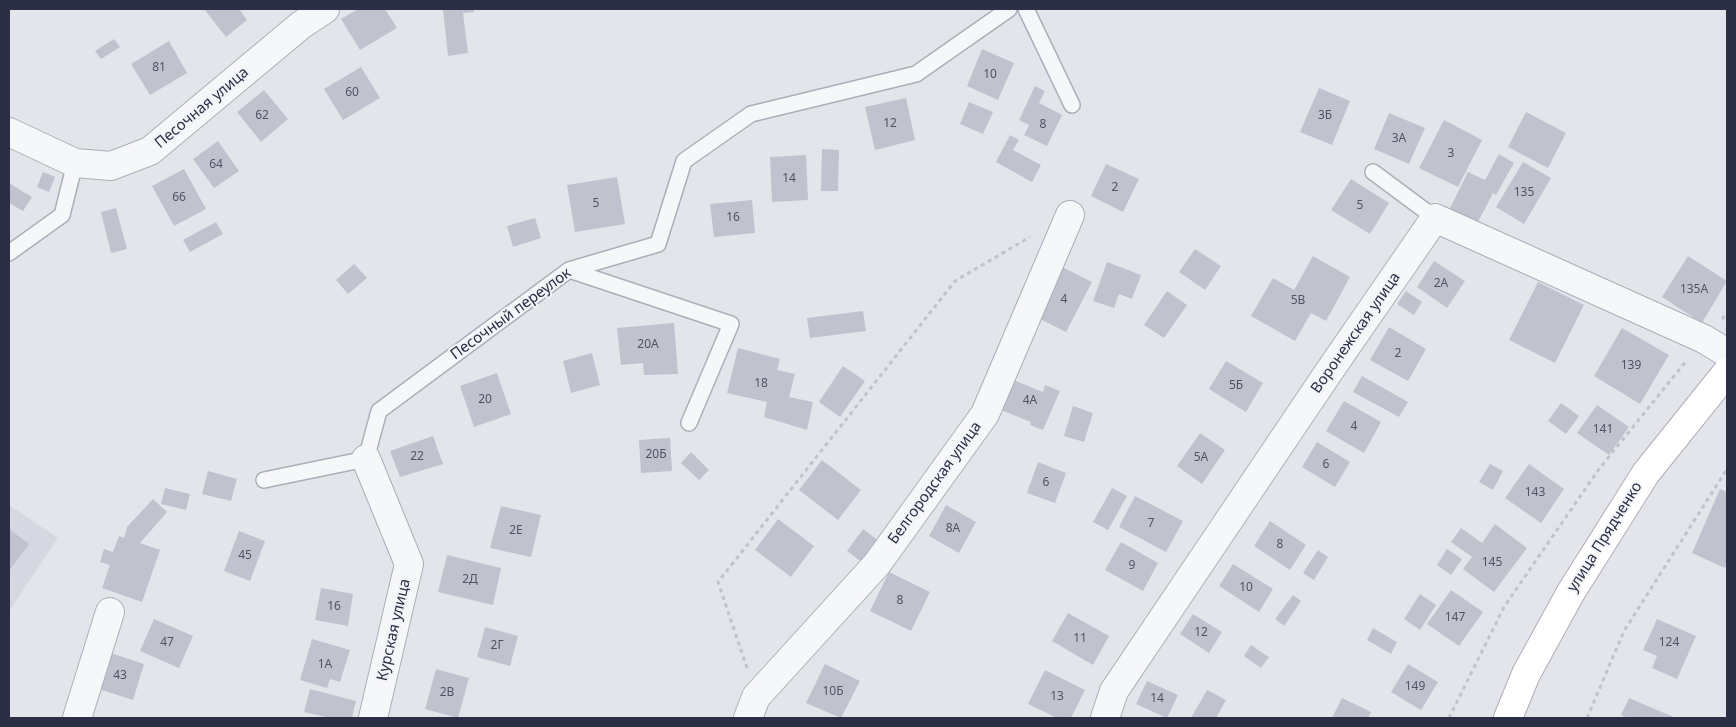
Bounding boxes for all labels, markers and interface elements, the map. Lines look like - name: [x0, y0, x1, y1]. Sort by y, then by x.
- house number: 81: [152, 61, 166, 75]
- street label: Песочная улица: [152, 64, 252, 152]
- house number: 10: [983, 68, 997, 82]
- house number: 60: [345, 86, 359, 100]
- house number: 62: [255, 109, 269, 123]
- house number: 3Б: [1318, 109, 1332, 123]
- house number: 12: [883, 117, 897, 131]
- house number: 8: [1040, 118, 1046, 132]
- house number: 3А: [1392, 132, 1406, 146]
- house number: 3: [1448, 147, 1454, 161]
- house number: 64: [209, 158, 223, 172]
- house number: 14: [782, 172, 796, 186]
- house number: 2: [1112, 181, 1118, 195]
- house number: 135: [1514, 186, 1534, 200]
- house number: 66: [172, 191, 186, 205]
- house number: 5: [593, 197, 599, 211]
- house number: 5: [1357, 199, 1363, 213]
- house number: 16: [726, 211, 740, 225]
- street label: Песочный переулок: [447, 264, 575, 364]
- street label: Воронежская улица: [1307, 269, 1405, 397]
- house number: 2А: [1434, 277, 1448, 291]
- house number: 135А: [1680, 283, 1708, 297]
- house number: 4: [1061, 293, 1067, 307]
- house number: 5В: [1291, 294, 1305, 308]
- house number: 20А: [637, 338, 659, 352]
- house number: 2: [1395, 347, 1401, 361]
- house number: 139: [1621, 359, 1641, 373]
- house number: 18: [754, 377, 768, 391]
- house number: 5Б: [1229, 379, 1243, 393]
- house number: 20: [478, 393, 492, 407]
- house number: 4А: [1023, 394, 1037, 408]
- street label: Белгородская улица: [884, 418, 986, 548]
- house number: 4: [1351, 420, 1357, 434]
- house number: 141: [1593, 423, 1613, 437]
- house number: 20Б: [645, 448, 667, 462]
- house number: 22: [410, 450, 424, 464]
- house number: 5А: [1194, 451, 1208, 465]
- house number: 6: [1323, 458, 1329, 472]
- house number: 6: [1043, 476, 1049, 490]
- street label: улица Прядченко: [1564, 479, 1646, 595]
- house number: 143: [1525, 486, 1545, 500]
- house number: 7: [1148, 517, 1154, 531]
- house number: 8А: [946, 522, 960, 536]
- house number: 2Е: [509, 524, 523, 538]
- house number: 8: [1277, 538, 1283, 552]
- house number: 45: [238, 549, 252, 563]
- house number: 145: [1482, 556, 1502, 570]
- house number: 9: [1129, 559, 1135, 573]
- house number: 2Д: [462, 573, 478, 587]
- street label: Курская улица: [373, 577, 415, 683]
- house number: 10: [1239, 581, 1253, 595]
- house number: 8: [897, 594, 903, 608]
- house number: 16: [327, 600, 341, 614]
- house number: 147: [1445, 611, 1465, 625]
- house number: 12: [1194, 626, 1208, 640]
- house number: 11: [1073, 632, 1087, 646]
- house number: 47: [160, 636, 174, 650]
- house number: 124: [1659, 636, 1679, 650]
- house number: 2Г: [491, 639, 503, 653]
- house number: 1А: [318, 658, 332, 672]
- house number: 43: [113, 669, 127, 683]
- house number: 149: [1405, 680, 1425, 694]
- house number: 10Б: [822, 685, 844, 699]
- house number: 2В: [440, 686, 454, 700]
- house number: 13: [1050, 690, 1064, 704]
- house number: 14: [1150, 692, 1164, 706]

